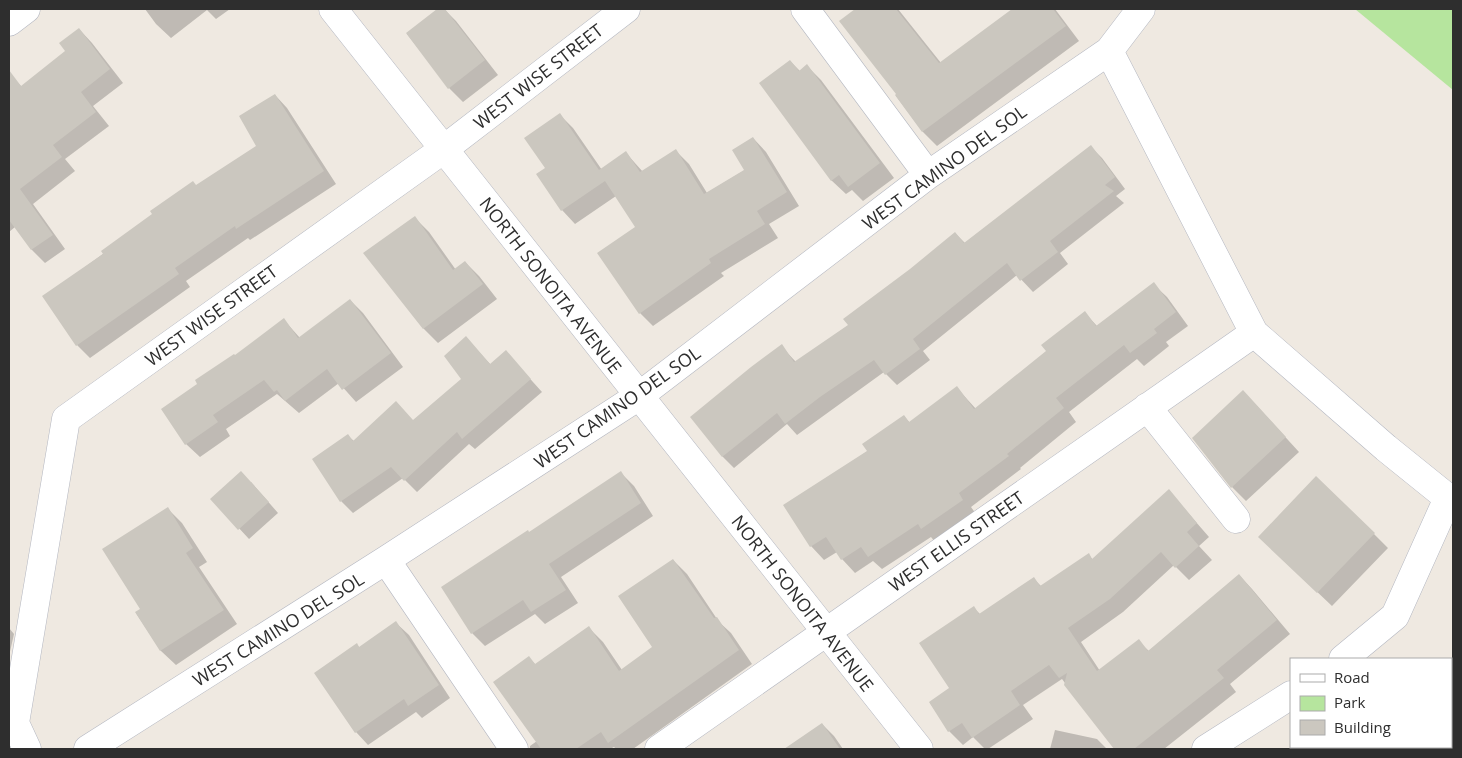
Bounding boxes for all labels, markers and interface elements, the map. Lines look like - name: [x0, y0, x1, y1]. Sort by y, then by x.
- street label: WEST WISE STREET: [468, 18, 608, 134]
- street label: WEST CAMINO DEL SOL: [857, 99, 1031, 235]
- street label: NORTH SONOITA AVENUE: [475, 192, 627, 378]
- street label: WEST WISE STREET: [140, 259, 282, 371]
- street label: WEST CAMINO DEL SOL: [529, 340, 705, 474]
- street label: WEST ELLIS STREET: [883, 485, 1029, 597]
- street label: NORTH SONOITA AVENUE: [727, 510, 879, 696]
- street label: WEST CAMINO DEL SOL: [188, 566, 368, 692]
- legend: [1290, 658, 1452, 748]
- text: Road: [1334, 667, 1370, 687]
- text: Park: [1334, 692, 1365, 712]
- text: Building: [1334, 717, 1391, 737]

